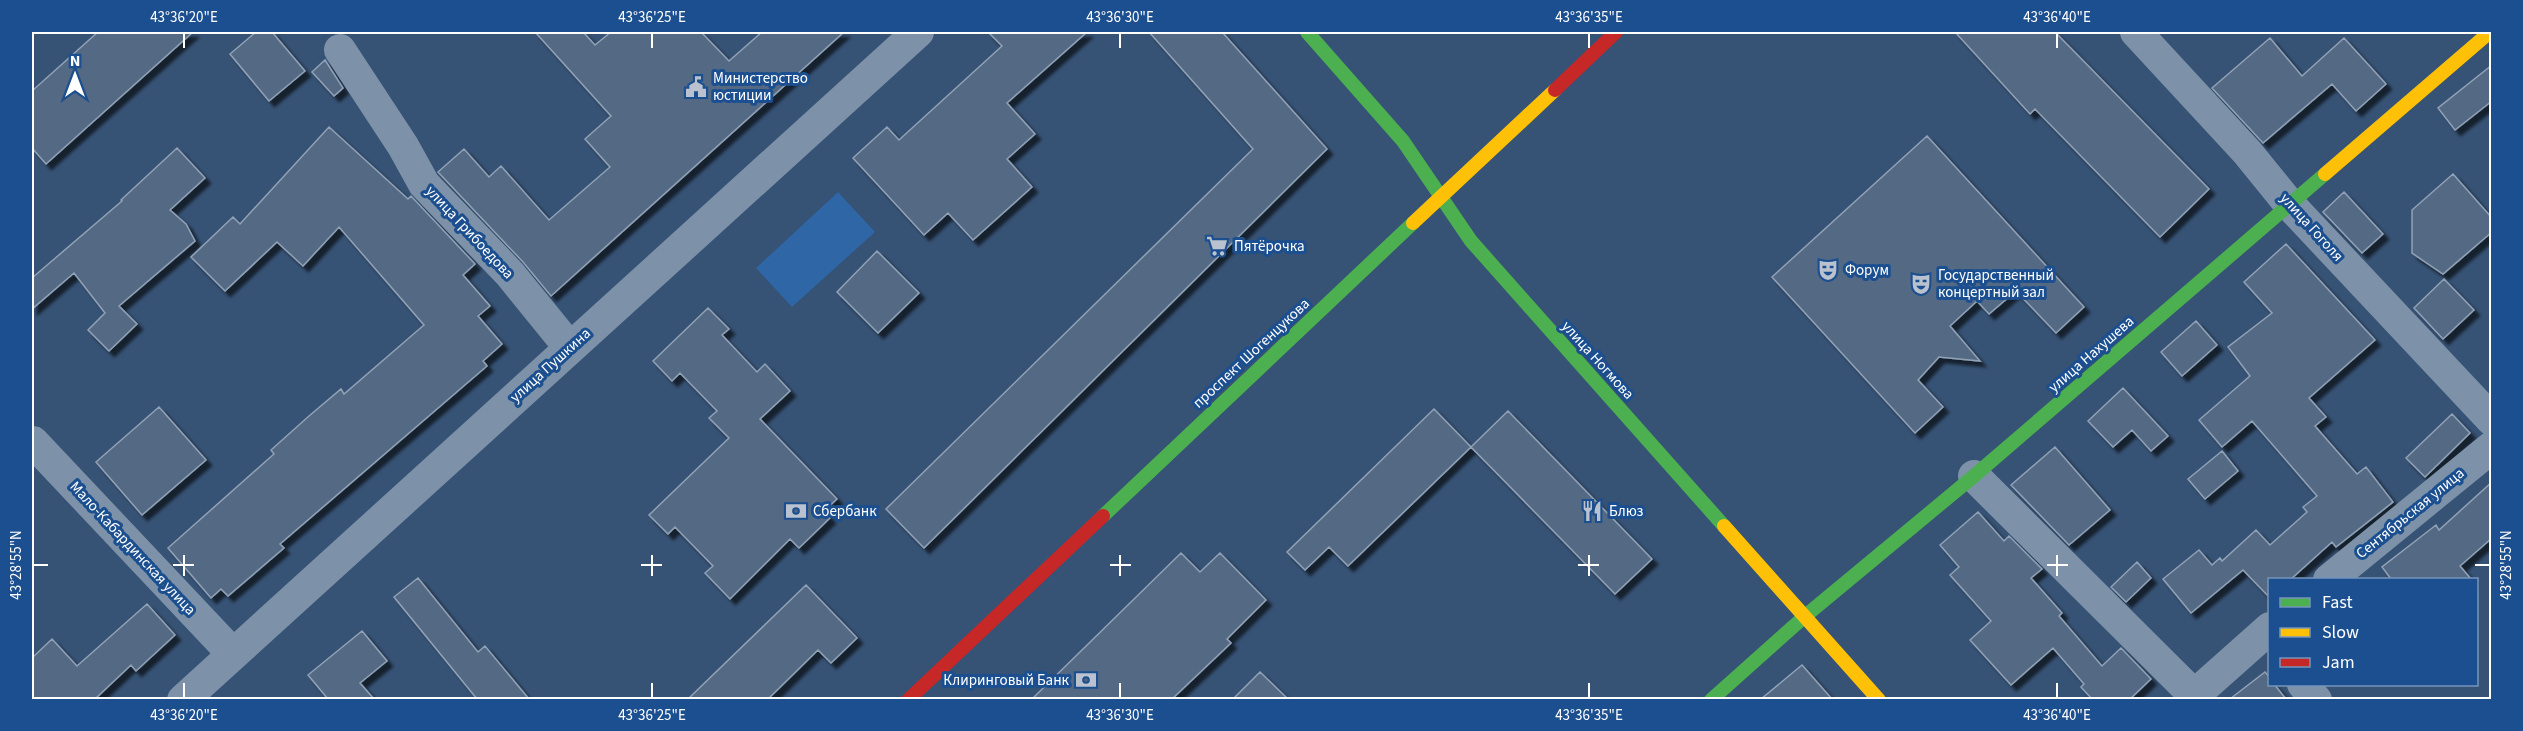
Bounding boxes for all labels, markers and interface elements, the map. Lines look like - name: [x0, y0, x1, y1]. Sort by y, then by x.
- text: 43°36'20"E: [150, 7, 218, 28]
- text: 43°36'25"E: [618, 7, 686, 28]
- text: 43°36'30"E: [1086, 7, 1154, 28]
- text: 43°36'35"E: [1555, 7, 1623, 28]
- text: 43°36'40"E: [2023, 7, 2091, 28]
- north arrow: [45, 45, 105, 105]
- text: N: [70, 50, 80, 72]
- place label: Министерство юстиции: [713, 68, 808, 106]
- public building icon: Министерство юстиции: [684, 75, 708, 99]
- street label: улица Грибоедова: [421, 181, 518, 284]
- street label: улица Гоголя: [2275, 188, 2348, 266]
- supermarket icon: Пятёрочка: [1205, 234, 1229, 258]
- place label: Пятёрочка: [1234, 236, 1305, 257]
- theatre icon: Форум: [1816, 258, 1840, 282]
- place label: Форум: [1845, 260, 1889, 281]
- place label: Государственный концертный зал: [1938, 265, 2054, 303]
- theatre icon: Государственный концертный зал: [1909, 272, 1933, 296]
- street label: проспект Шогенцукова: [1188, 294, 1314, 413]
- street label: улица Нахушева: [2044, 311, 2139, 397]
- street label: улица Ногмова: [1557, 316, 1639, 404]
- street label: улица Пушкина: [505, 323, 595, 407]
- street label: Сентябрьская улица: [2352, 463, 2469, 564]
- street label: Мало-Кабардинская улица: [65, 477, 200, 620]
- bank icon: Сбербанк: [784, 499, 808, 523]
- restaurant icon: Блюз: [1580, 499, 1604, 523]
- place label: Сбербанк: [813, 501, 877, 522]
- place label: Блюз: [1609, 501, 1643, 522]
- text: 43°28'55"N: [6, 530, 27, 600]
- text: 43°28'55"N: [2496, 530, 2517, 600]
- legend: [2268, 578, 2478, 686]
- text: Fast: [2322, 590, 2353, 615]
- text: Slow: [2322, 620, 2359, 645]
- text: Jam: [2322, 650, 2355, 675]
- bank icon: Клиринговый Банк: [1074, 668, 1098, 692]
- place label: Клиринговый Банк: [943, 670, 1070, 691]
- text: 43°36'20"E: [150, 705, 218, 726]
- text: 43°36'25"E: [618, 705, 686, 726]
- text: 43°36'30"E: [1086, 705, 1154, 726]
- text: 43°36'35"E: [1555, 705, 1623, 726]
- text: 43°36'40"E: [2023, 705, 2091, 726]

